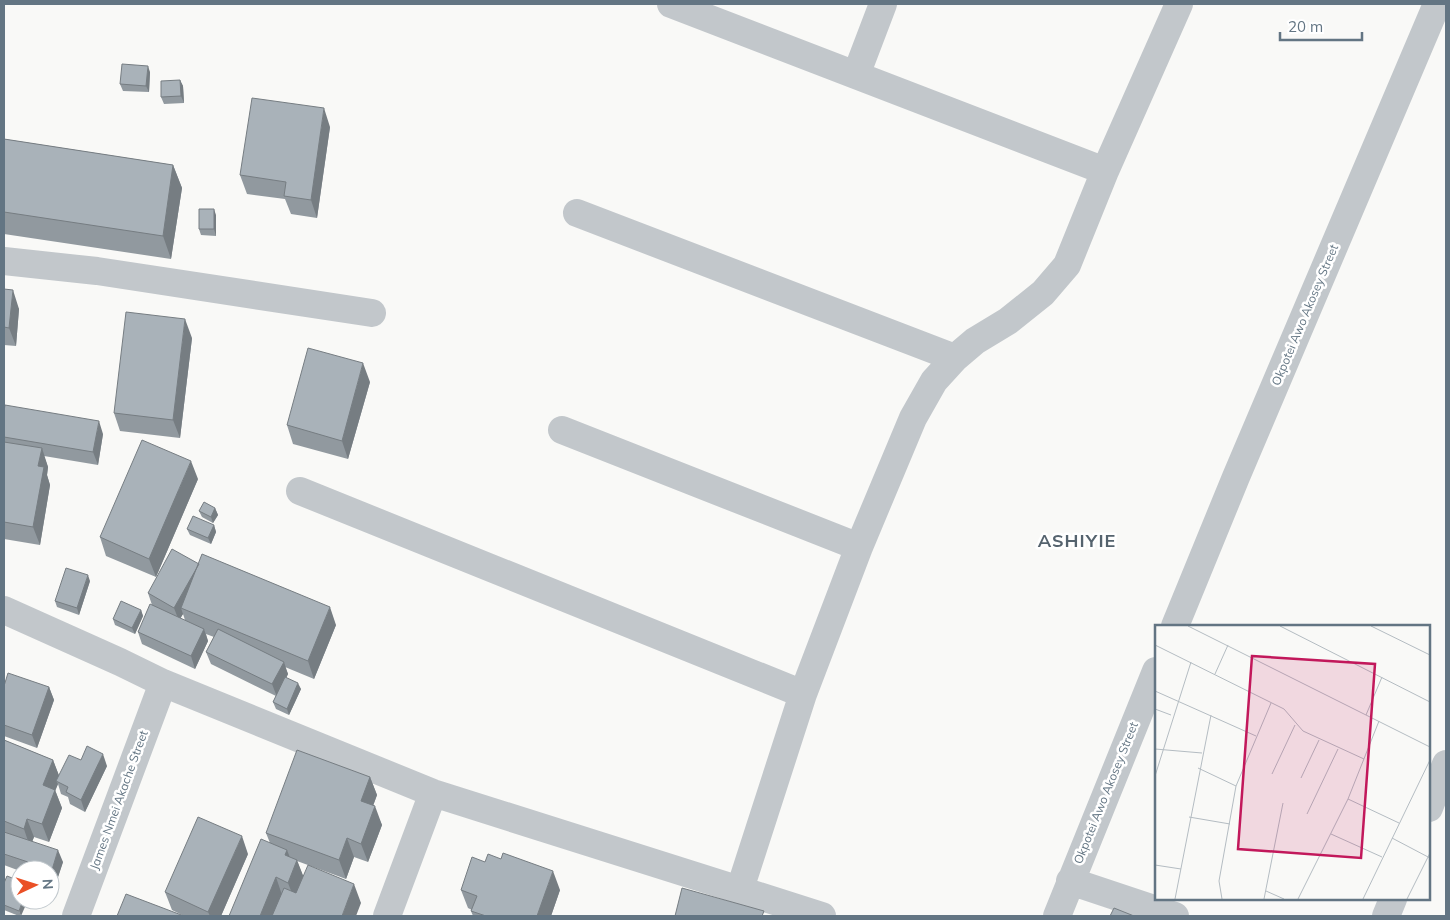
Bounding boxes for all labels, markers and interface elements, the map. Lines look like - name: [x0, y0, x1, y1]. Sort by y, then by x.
- scale bar: [1280, 10, 1362, 42]
- text: 20 m: [1288, 17, 1323, 36]
- street label: Okpotei Awo Akosey Street: [1268, 242, 1341, 388]
- district label: ASHIYIE: [1038, 529, 1116, 552]
- inset map: [1155, 625, 1430, 900]
- street label: Okpotei Awo Akosey Street: [1070, 720, 1141, 866]
- street label: James Nmei Akache Street: [86, 728, 151, 872]
- north arrow: [10, 860, 60, 910]
- text: N: [39, 878, 57, 890]

